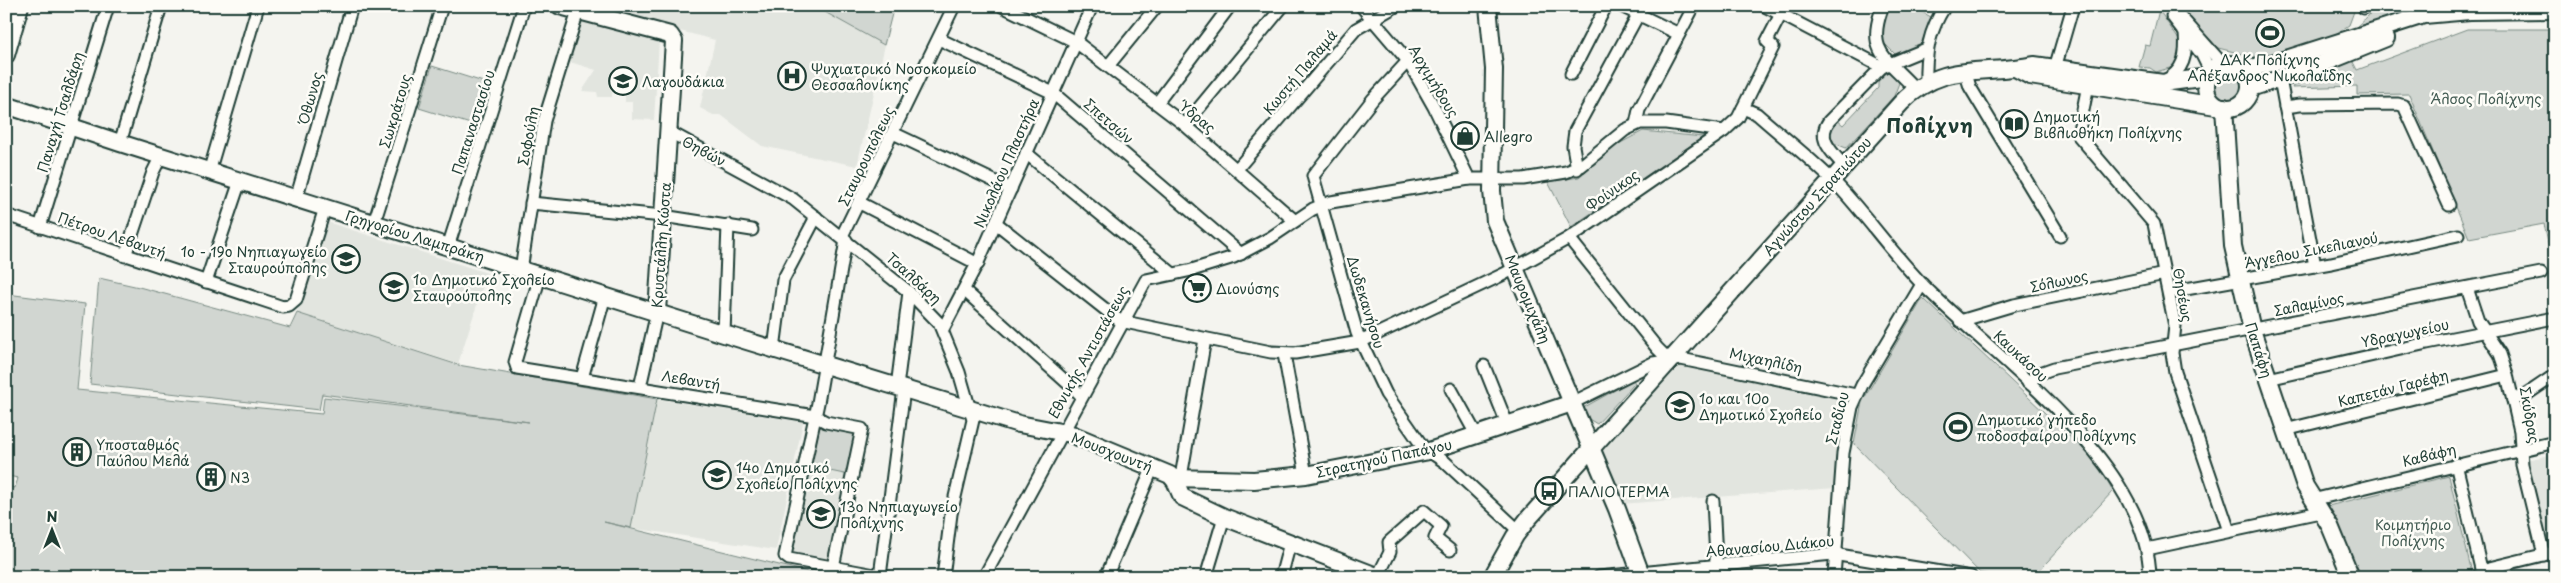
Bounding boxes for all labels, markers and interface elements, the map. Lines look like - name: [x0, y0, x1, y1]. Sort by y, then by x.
- sports icon: ΔΑΚ Πολίχνης Αλέξανδρος Νικολαΐδης: [2255, 18, 2285, 48]
- street label: Κωστή Παλαμά: [1258, 25, 1342, 119]
- street label: Αρχιμήδους: [1404, 41, 1464, 121]
- street label: Παναγή Τσαλδάρη: [32, 49, 88, 175]
- place label: ΔΑΚ Πολίχνης Αλέξανδρος Νικολαΐδης: [2188, 49, 2352, 86]
- place label: Ψυχιατρικό Νοσοκομείο Θεσσαλονίκης: [811, 58, 977, 95]
- hospital icon: Ψυχιατρικό Νοσοκομείο Θεσσαλονίκης: [777, 61, 807, 91]
- school or university icon: Λαγουδάκια: [608, 66, 638, 96]
- street label: Παπαναστασίου: [446, 67, 500, 177]
- street label: Όθωνος: [292, 69, 327, 129]
- street label: Σωκράτους: [374, 71, 416, 151]
- place label: Λαγουδάκια: [642, 71, 725, 92]
- park label: Άλσος Πολίχνης: [2431, 88, 2541, 109]
- street label: Σπετσών: [1079, 93, 1139, 149]
- street label: Ύδρας: [1173, 94, 1220, 138]
- street label: Νικολάου Πλαστήρα: [968, 95, 1044, 231]
- street label: Σταυρουπόλεως: [833, 103, 899, 209]
- street label: Σοφούλη: [512, 105, 544, 167]
- place label: Δημοτική Βιβλιοθήκη Πολίχνης: [2033, 106, 2182, 143]
- library icon: Δημοτική Βιβλιοθήκη Πολίχνης: [1999, 109, 2029, 139]
- district label: Πολίχνη: [1886, 111, 1974, 139]
- shop icon: Allegro: [1450, 121, 1480, 151]
- place label: Allegro: [1484, 126, 1533, 147]
- street label: Θηβών: [678, 131, 730, 171]
- street label: Αγνώστου Στρατιώτου: [1758, 132, 1876, 260]
- street label: Φοίνικος: [1581, 164, 1643, 216]
- street label: Κρυστάλλη Κώστα: [646, 181, 676, 309]
- street label: Γρηγορίου Λαμπράκη: [343, 205, 487, 267]
- street label: Πέτρου Λεβαντή: [55, 207, 169, 263]
- street label: Άγγελου Σικελιανού: [2242, 227, 2380, 273]
- place label: 1o - 19o Νηπιαγωγείο Σταυρούπολης: [181, 241, 327, 278]
- school or university icon: 1o - 19o Νηπιαγωγείο Σταυρούπολης: [331, 244, 361, 274]
- street label: Τσαλδάρη: [882, 247, 946, 309]
- street label: Μαυρομιχάλη: [1500, 251, 1556, 347]
- street label: Δωδεκανήσου: [1342, 253, 1390, 351]
- street label: Σόλωνος: [2028, 265, 2090, 297]
- street label: Θησέως: [2168, 266, 2198, 324]
- place label: 1ο Δημοτικό Σχολείο Σταυρούπολης: [413, 269, 555, 306]
- school or university icon: 1ο Δημοτικό Σχολείο Σταυρούπολης: [379, 272, 409, 302]
- supermarket icon: Διονύσης: [1182, 273, 1212, 303]
- place label: Διονύσης: [1216, 278, 1279, 299]
- street label: Εθνικής Αντιστάσεως: [1043, 282, 1133, 422]
- street label: Σαλαμίνος: [2272, 287, 2346, 321]
- street label: Υδραγωγείου: [2359, 313, 2451, 353]
- street label: Παπάφη: [2240, 319, 2278, 381]
- street label: Καυκάσου: [1989, 325, 2053, 387]
- street label: Μιχαηλίδη: [1728, 342, 1804, 378]
- street label: Καπετάν Γαρέφη: [2336, 364, 2450, 412]
- street label: Λεβαντή: [660, 365, 722, 395]
- street label: Σκύδρας: [2515, 385, 2545, 445]
- place label: 1ο και 10ο Δημοτικό Σχολείο: [1699, 388, 1822, 425]
- street label: Σταδίου: [1820, 389, 1854, 447]
- school or university icon: 1ο και 10ο Δημοτικό Σχολείο: [1665, 391, 1695, 421]
- place label: Δημοτικό γήπεδο ποδοσφαίρου Πολίχνης: [1977, 409, 2137, 446]
- sports icon: Δημοτικό γήπεδο ποδοσφαίρου Πολίχνης: [1943, 412, 1973, 442]
- street label: Μουσχουντή: [1068, 427, 1156, 477]
- street label: Στρατηγού Παπάγου: [1314, 433, 1454, 483]
- place label: Υποσταθμός Παύλου Μελά: [96, 434, 190, 471]
- building icon: Υποσταθμός Παύλου Μελά: [62, 437, 92, 467]
- street label: Καβάφη: [2400, 438, 2458, 472]
- place label: 14ο Δημοτικό Σχολείο Πολίχνης: [736, 457, 858, 494]
- school or university icon: 14ο Δημοτικό Σχολείο Πολίχνης: [702, 460, 732, 490]
- building icon: Ν3: [196, 462, 226, 492]
- place label: Ν3: [230, 467, 250, 488]
- bus stop icon: ΠΑΛΙΟ ΤΕΡΜΑ: [1534, 476, 1564, 506]
- place label: ΠΑΛΙΟ ΤΕΡΜΑ: [1568, 481, 1670, 502]
- place label: 13ο Νηπιαγωγείο Πολίχνης: [840, 496, 958, 533]
- school or university icon: 13ο Νηπιαγωγείο Πολίχνης: [806, 499, 836, 529]
- north arrow: [28, 506, 78, 556]
- text: N: [46, 506, 58, 527]
- park label: Κοιμητήριο Πολίχνης: [2375, 514, 2451, 551]
- street label: Αθανασίου Διάκου: [1705, 530, 1835, 562]

